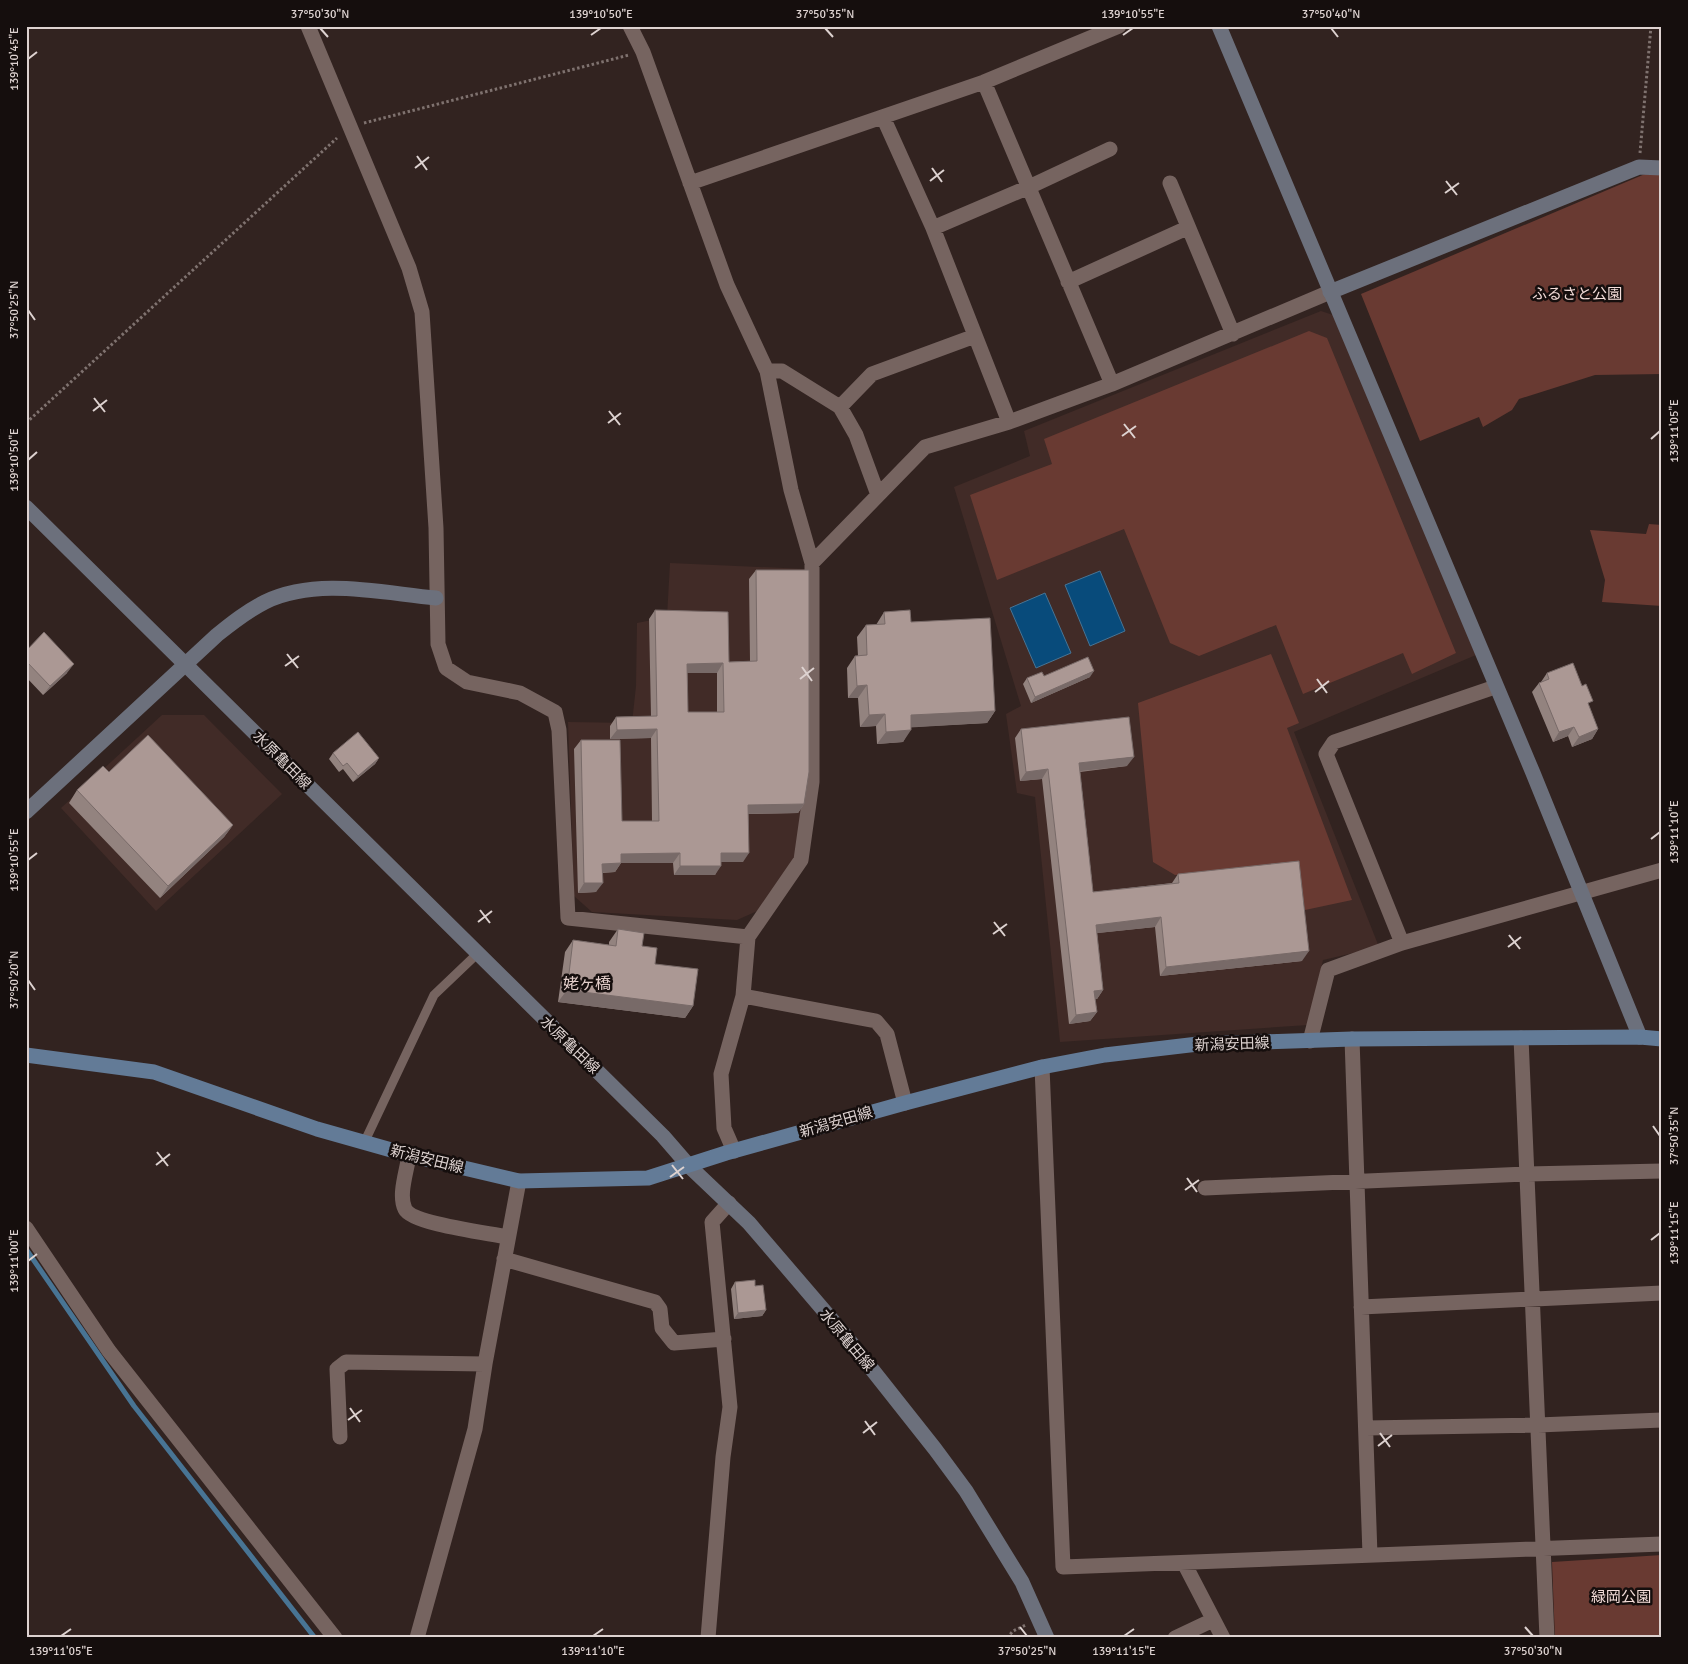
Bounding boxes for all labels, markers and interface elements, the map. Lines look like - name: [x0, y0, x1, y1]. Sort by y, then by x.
- text: 37°50'30"N: [291, 7, 349, 22]
- text: 139°10'50"E: [569, 7, 633, 22]
- text: 37°50'35"N: [796, 7, 854, 22]
- text: 139°10'55"E: [1101, 7, 1165, 22]
- text: 37°50'40"N: [1302, 7, 1360, 22]
- text: 139°10'45"E: [7, 27, 22, 91]
- text: 37°50'25"N: [7, 281, 22, 339]
- park label: ふるさと公園: [1532, 285, 1622, 303]
- text: 139°11'05"E: [1667, 399, 1682, 463]
- text: 139°10'50"E: [7, 428, 22, 492]
- street label: 水原亀田線: [249, 727, 315, 793]
- text: 139°11'10"E: [1667, 800, 1682, 864]
- text: 139°10'55"E: [7, 828, 22, 892]
- text: 37°50'20"N: [7, 951, 22, 1009]
- district label: 姥ヶ橋: [563, 974, 611, 994]
- street label: 水原亀田線: [537, 1012, 603, 1078]
- street label: 新潟安田線: [1194, 1034, 1270, 1054]
- street label: 新潟安田線: [797, 1103, 875, 1141]
- text: 37°50'35"N: [1667, 1107, 1682, 1165]
- street label: 新潟安田線: [388, 1141, 466, 1177]
- text: 139°11'15"E: [1667, 1201, 1682, 1265]
- text: 139°11'00"E: [7, 1229, 22, 1293]
- street label: 水原亀田線: [816, 1305, 878, 1375]
- park label: 緑岡公園: [1591, 1588, 1651, 1606]
- text: 139°11'05"E: [29, 1644, 93, 1659]
- text: 139°11'10"E: [561, 1644, 625, 1659]
- text: 37°50'25"N: [998, 1644, 1056, 1659]
- text: 139°11'15"E: [1092, 1644, 1156, 1659]
- text: 37°50'30"N: [1504, 1644, 1562, 1659]

